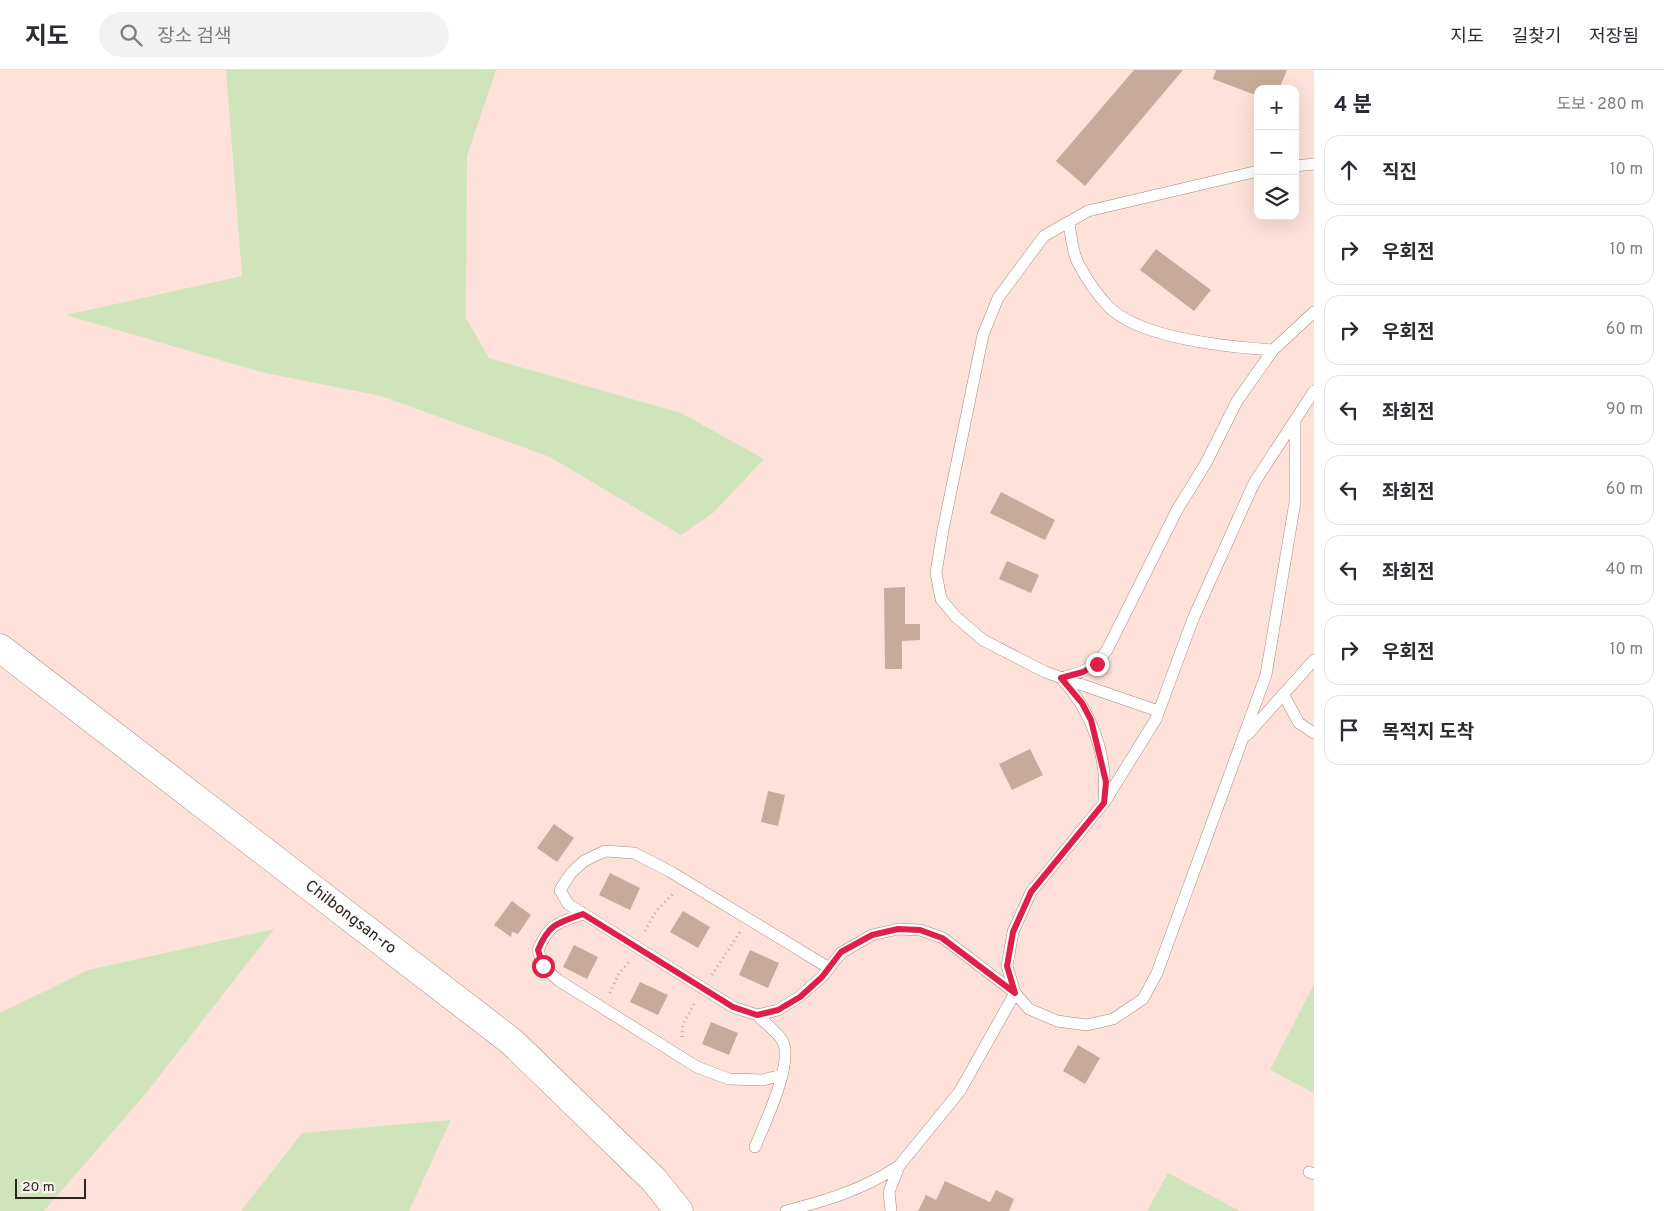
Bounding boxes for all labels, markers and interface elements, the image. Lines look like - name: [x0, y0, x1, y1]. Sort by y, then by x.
- search box: [99, 12, 449, 57]
- icon: search: [117, 21, 145, 49]
- text: 지도: [25, 23, 69, 53]
- text: 장소 검색: [157, 25, 232, 49]
- text: 지도: [1451, 26, 1484, 49]
- text: 길찾기: [1512, 26, 1561, 49]
- text: 저장됨: [1589, 26, 1639, 49]
- map controls: [1254, 85, 1299, 220]
- button: +: [1254, 85, 1299, 130]
- text: 4 분: [1334, 92, 1372, 119]
- text: 도보 · 280 m: [1556, 95, 1644, 115]
- button: −: [1254, 130, 1299, 175]
- icon: ahead: [1335, 156, 1363, 184]
- text: 10 m: [1609, 160, 1643, 180]
- text: 직진: [1382, 161, 1417, 185]
- button: layers: [1254, 175, 1299, 220]
- icon: right: [1335, 236, 1363, 264]
- text: 10 m: [1609, 240, 1643, 260]
- text: 우회전: [1382, 241, 1434, 265]
- icon: right: [1335, 316, 1363, 344]
- text: 60 m: [1606, 320, 1643, 340]
- text: 우회전: [1382, 321, 1434, 345]
- icon: left: [1335, 396, 1363, 424]
- text: 90 m: [1606, 400, 1643, 420]
- text: 좌회전: [1382, 401, 1434, 425]
- icon: left: [1335, 476, 1363, 504]
- text: 60 m: [1606, 480, 1643, 500]
- text: 좌회전: [1382, 481, 1434, 505]
- icon: left: [1335, 556, 1363, 584]
- text: 40 m: [1605, 560, 1643, 580]
- text: 좌회전: [1382, 561, 1434, 585]
- icon: right: [1335, 636, 1363, 664]
- text: 10 m: [1609, 640, 1643, 660]
- text: 우회전: [1382, 641, 1434, 665]
- route end: [1086, 653, 1109, 676]
- icon: arrive: [1335, 716, 1363, 744]
- text: 목적지 도착: [1382, 721, 1474, 745]
- street label: Chilbongsan-ro: [301, 876, 400, 959]
- route start: [532, 955, 555, 978]
- scale bar: [15, 1176, 86, 1199]
- text: 20 m: [22, 1179, 55, 1196]

